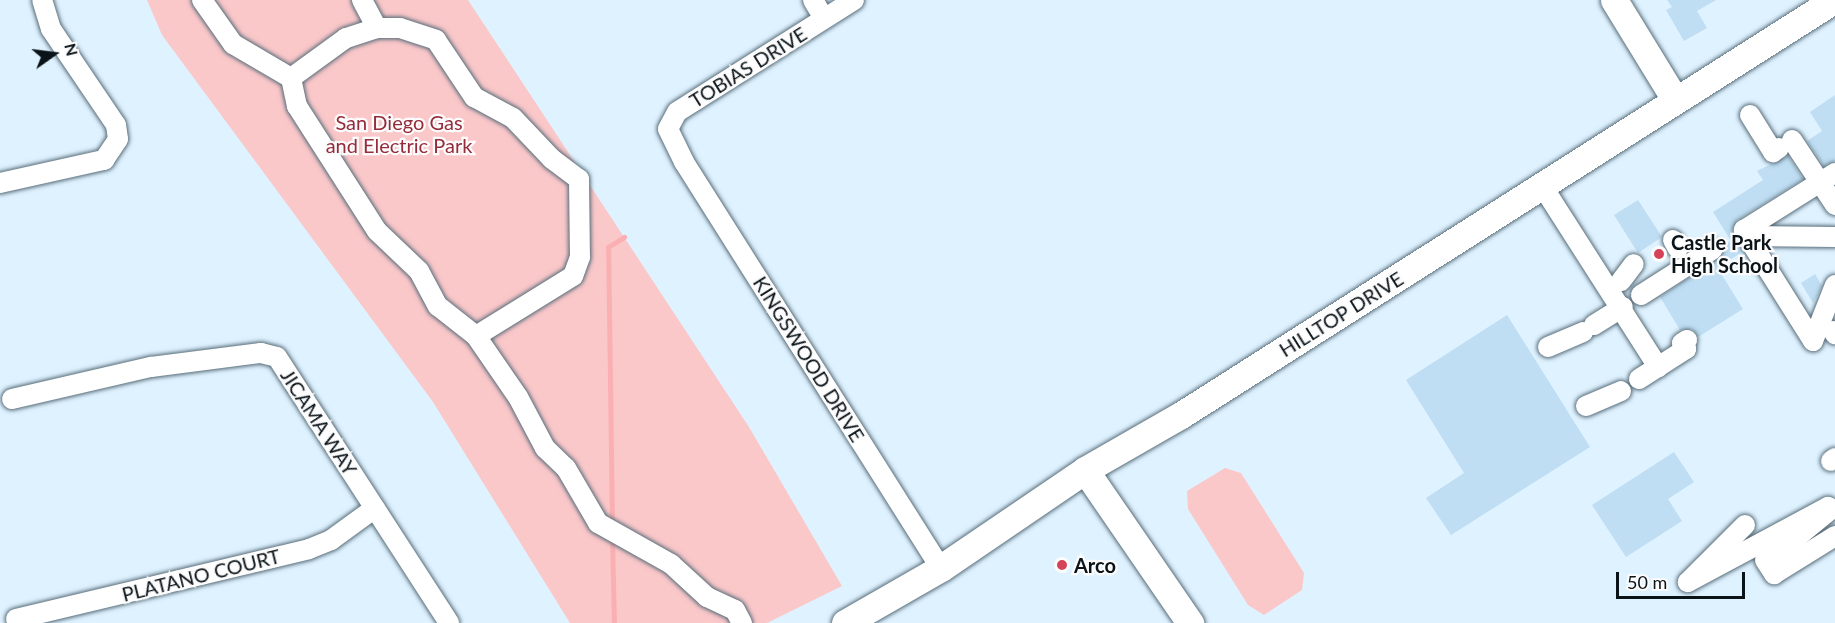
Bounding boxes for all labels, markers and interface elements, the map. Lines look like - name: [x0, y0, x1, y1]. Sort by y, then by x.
- street label: TOBIAS DRIVE: [685, 21, 811, 113]
- north arrow: [24, 24, 84, 84]
- text: N: [61, 41, 83, 58]
- park label: San Diego Gas and Electric Park: [326, 111, 472, 158]
- place label: Castle Park High School: [1671, 231, 1778, 278]
- marker: Castle Park High School: [1652, 247, 1666, 261]
- street label: HILLTOP DRIVE: [1274, 266, 1408, 362]
- street label: KINGSWOOD DRIVE: [748, 272, 870, 446]
- street label: JICAMA WAY: [276, 364, 362, 480]
- street label: PLATANO COURT: [119, 544, 283, 606]
- place label: Arco: [1074, 553, 1116, 577]
- marker: Arco: [1055, 558, 1069, 572]
- scale bar: [1619, 560, 1748, 598]
- text: 50 m: [1627, 571, 1667, 593]

